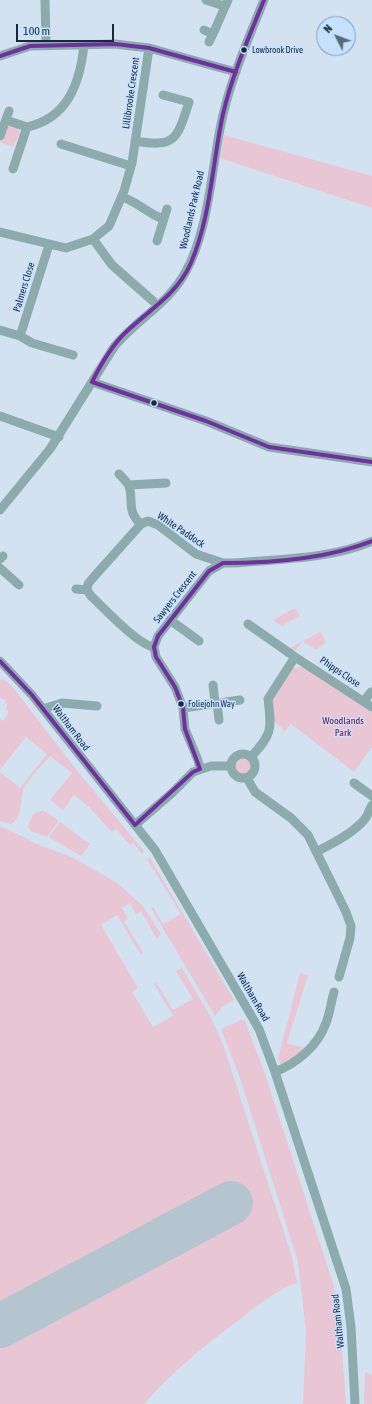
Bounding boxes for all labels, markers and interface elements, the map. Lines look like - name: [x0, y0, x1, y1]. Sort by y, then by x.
- scale bar: [18, 16, 116, 42]
- north arrow: [316, 16, 356, 56]
- text: N: [321, 22, 334, 35]
- text: 100 m: [23, 24, 50, 38]
- marker: Lowbrook Drive: [239, 45, 249, 55]
- place label: Lowbrook Drive: [252, 45, 303, 55]
- street label: Lillibrooke Crescent: [120, 56, 142, 130]
- street label: Woodlands Park Road: [177, 170, 207, 250]
- street label: Palmers Close: [11, 261, 37, 313]
- unlabelled marker: [149, 398, 159, 408]
- street label: White Paddock: [155, 510, 207, 550]
- street label: Sawyers Crescent: [151, 569, 199, 625]
- street label: Phipps Close: [317, 654, 363, 690]
- marker: Foliejohn Way: [176, 699, 186, 709]
- place label: Foliejohn Way: [188, 699, 235, 709]
- street label: Waltham Road: [50, 703, 92, 753]
- park label: Woodlands Park: [322, 715, 364, 738]
- street label: Waltham Road: [234, 970, 272, 1024]
- street label: Waltham Road: [329, 1293, 347, 1349]

